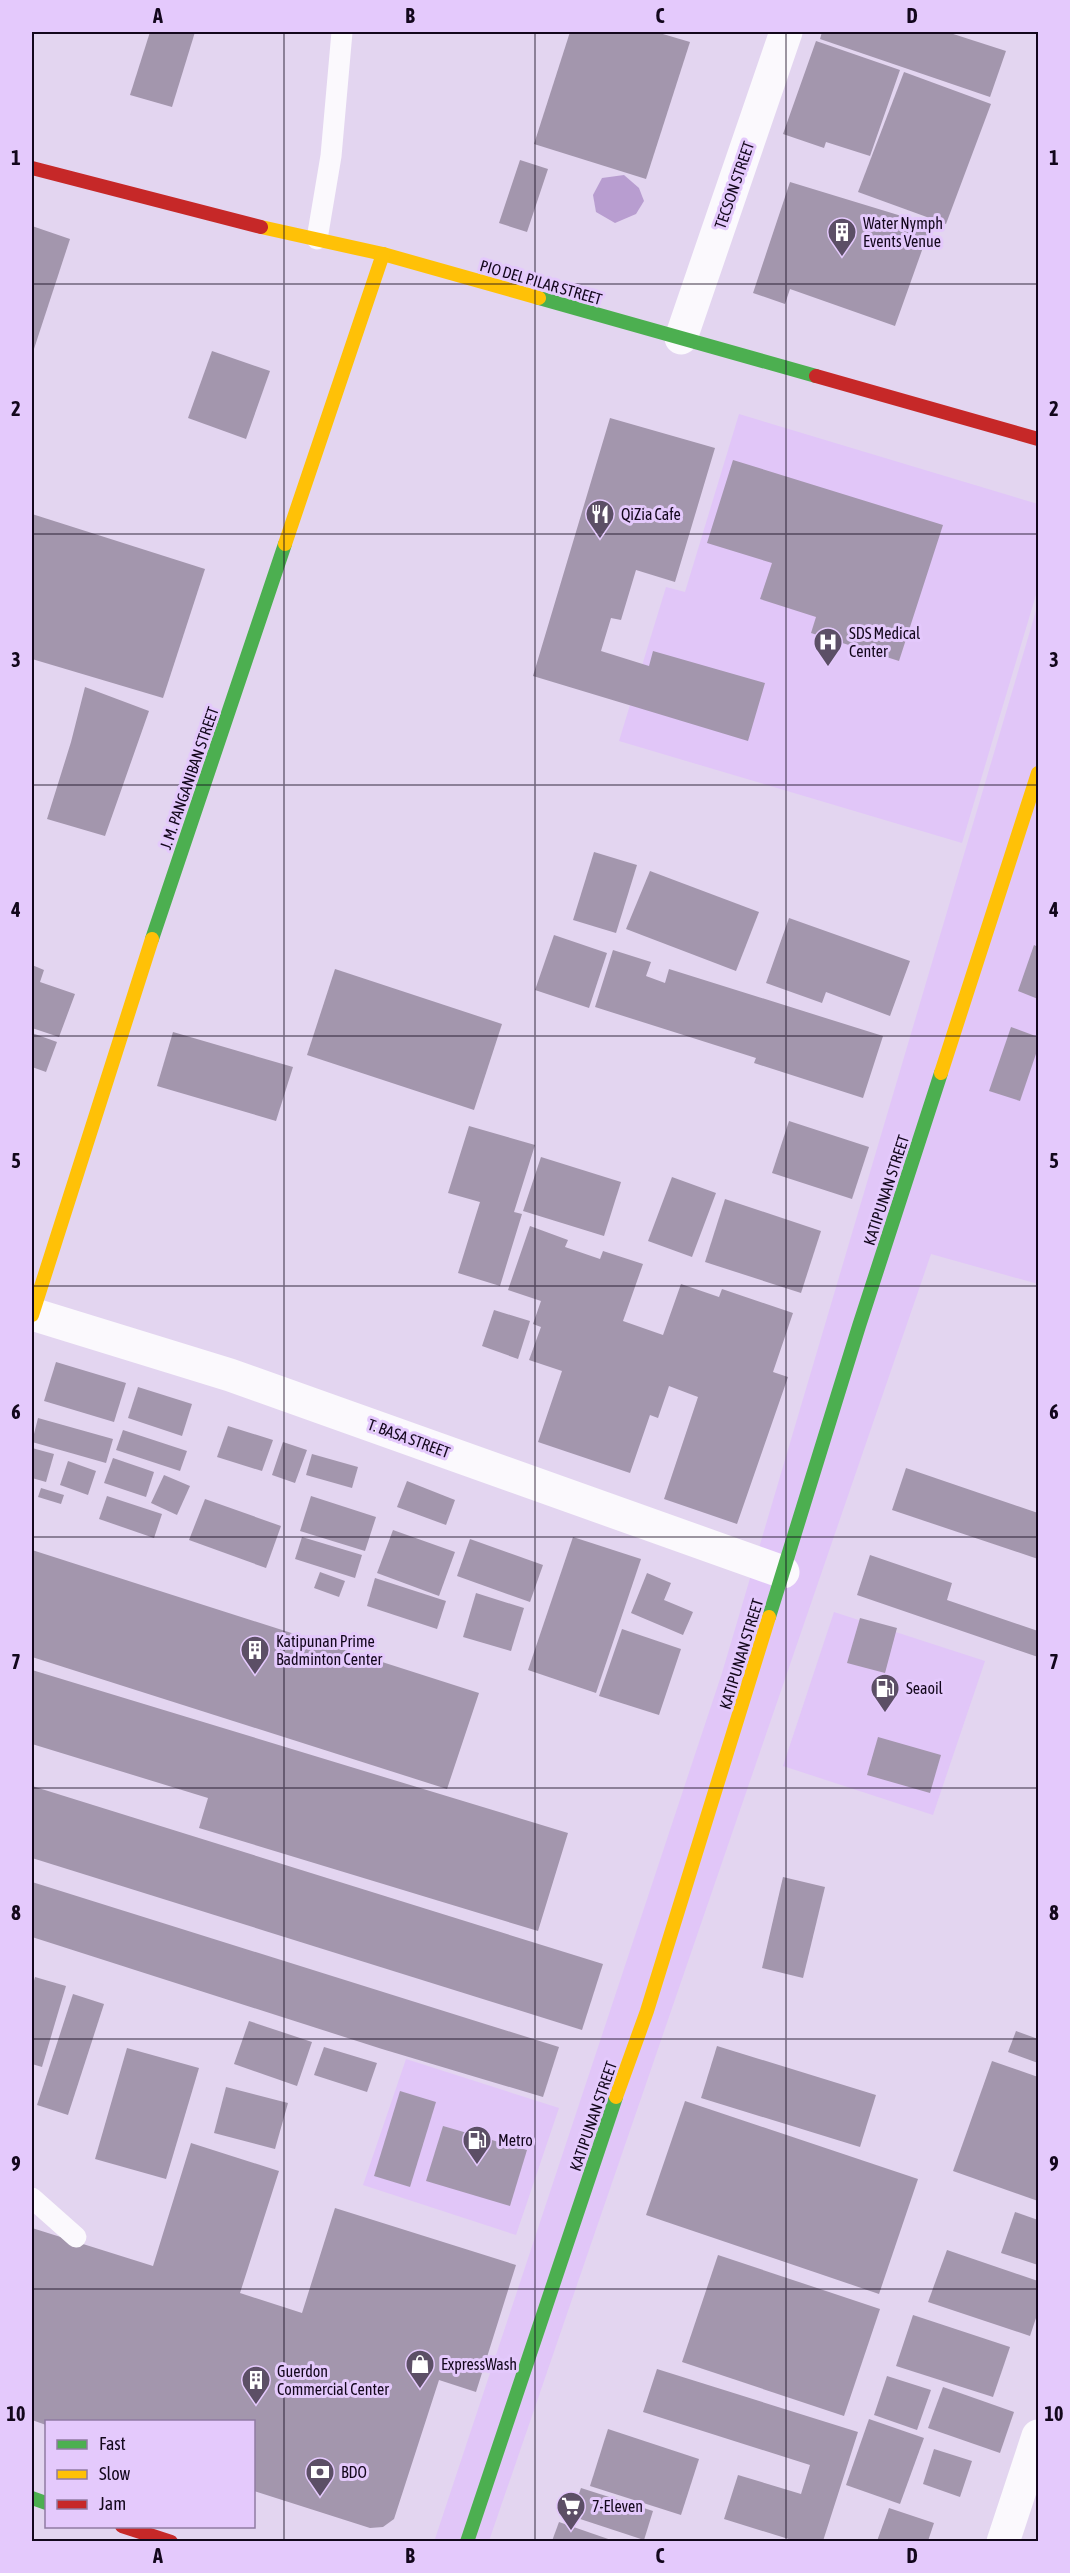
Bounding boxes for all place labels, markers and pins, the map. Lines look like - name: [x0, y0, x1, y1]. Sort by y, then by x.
- place label: Water Nymph Events Venue: [863, 214, 943, 250]
- building icon: Water Nymph Events Venue: [826, 216, 858, 258]
- restaurant icon: QiZia Cafe: [584, 498, 616, 540]
- place label: QiZia Cafe: [621, 505, 681, 523]
- place label: SDS Medical Center: [849, 624, 921, 660]
- hospital icon: SDS Medical Center: [812, 626, 844, 668]
- place label: Katipunan Prime Badminton Center: [276, 1632, 382, 1668]
- building icon: Katipunan Prime Badminton Center: [239, 1634, 271, 1676]
- fuel station icon: Seaoil: [869, 1672, 901, 1714]
- place label: Seaoil: [906, 1679, 944, 1697]
- fuel station icon: Metro: [461, 2124, 493, 2166]
- place label: Metro: [498, 2131, 533, 2149]
- shop icon: ExpressWash: [404, 2348, 436, 2390]
- place label: ExpressWash: [441, 2355, 517, 2374]
- place label: Guerdon Commercial Center: [277, 2362, 389, 2398]
- building icon: Guerdon Commercial Center: [240, 2364, 272, 2406]
- bank icon: BDO: [304, 2456, 336, 2498]
- place label: BDO: [341, 2463, 367, 2481]
- supermarket icon: 7-Eleven: [555, 2490, 587, 2532]
- place label: 7-Eleven: [592, 2497, 643, 2515]

